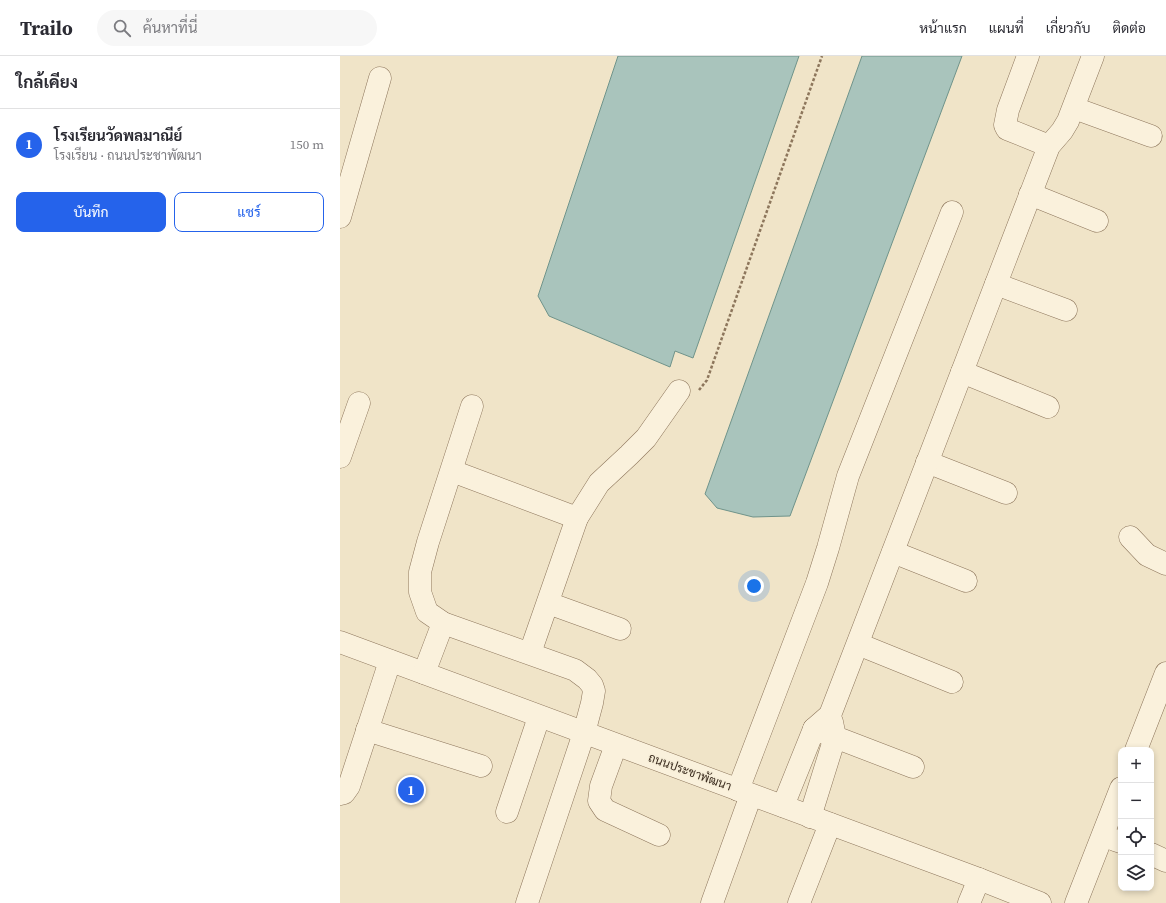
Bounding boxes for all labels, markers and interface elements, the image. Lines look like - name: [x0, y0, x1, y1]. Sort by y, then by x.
- search box: [97, 10, 377, 46]
- text: Trailo: [20, 15, 73, 41]
- icon: search: [111, 17, 133, 39]
- text: ค้นหาที่นี่: [143, 17, 198, 38]
- text: หน้าแรก: [919, 18, 967, 38]
- text: แผนที่: [989, 18, 1024, 38]
- text: เกี่ยวกับ: [1046, 18, 1090, 38]
- text: ติดต่อ: [1112, 18, 1146, 38]
- text: ใกล้เคียง: [16, 70, 78, 94]
- text: โรงเรียนวัดพลมาณีย์: [54, 125, 182, 146]
- text: 1: [25, 136, 33, 153]
- text: 150 m: [290, 136, 324, 153]
- text: โรงเรียน · ถนนประชาพัฒนา: [54, 147, 202, 164]
- button: บันทึก: [16, 192, 166, 232]
- button: แชร์: [174, 192, 324, 232]
- your location: [744, 576, 764, 596]
- map controls: [1118, 747, 1154, 891]
- button: +: [1118, 747, 1154, 783]
- street label: ถนนประชาพัฒนา: [646, 750, 734, 794]
- pin: 1: [398, 775, 424, 805]
- button: −: [1118, 783, 1154, 819]
- button: locate: [1118, 819, 1154, 855]
- button: layers: [1118, 855, 1154, 891]

